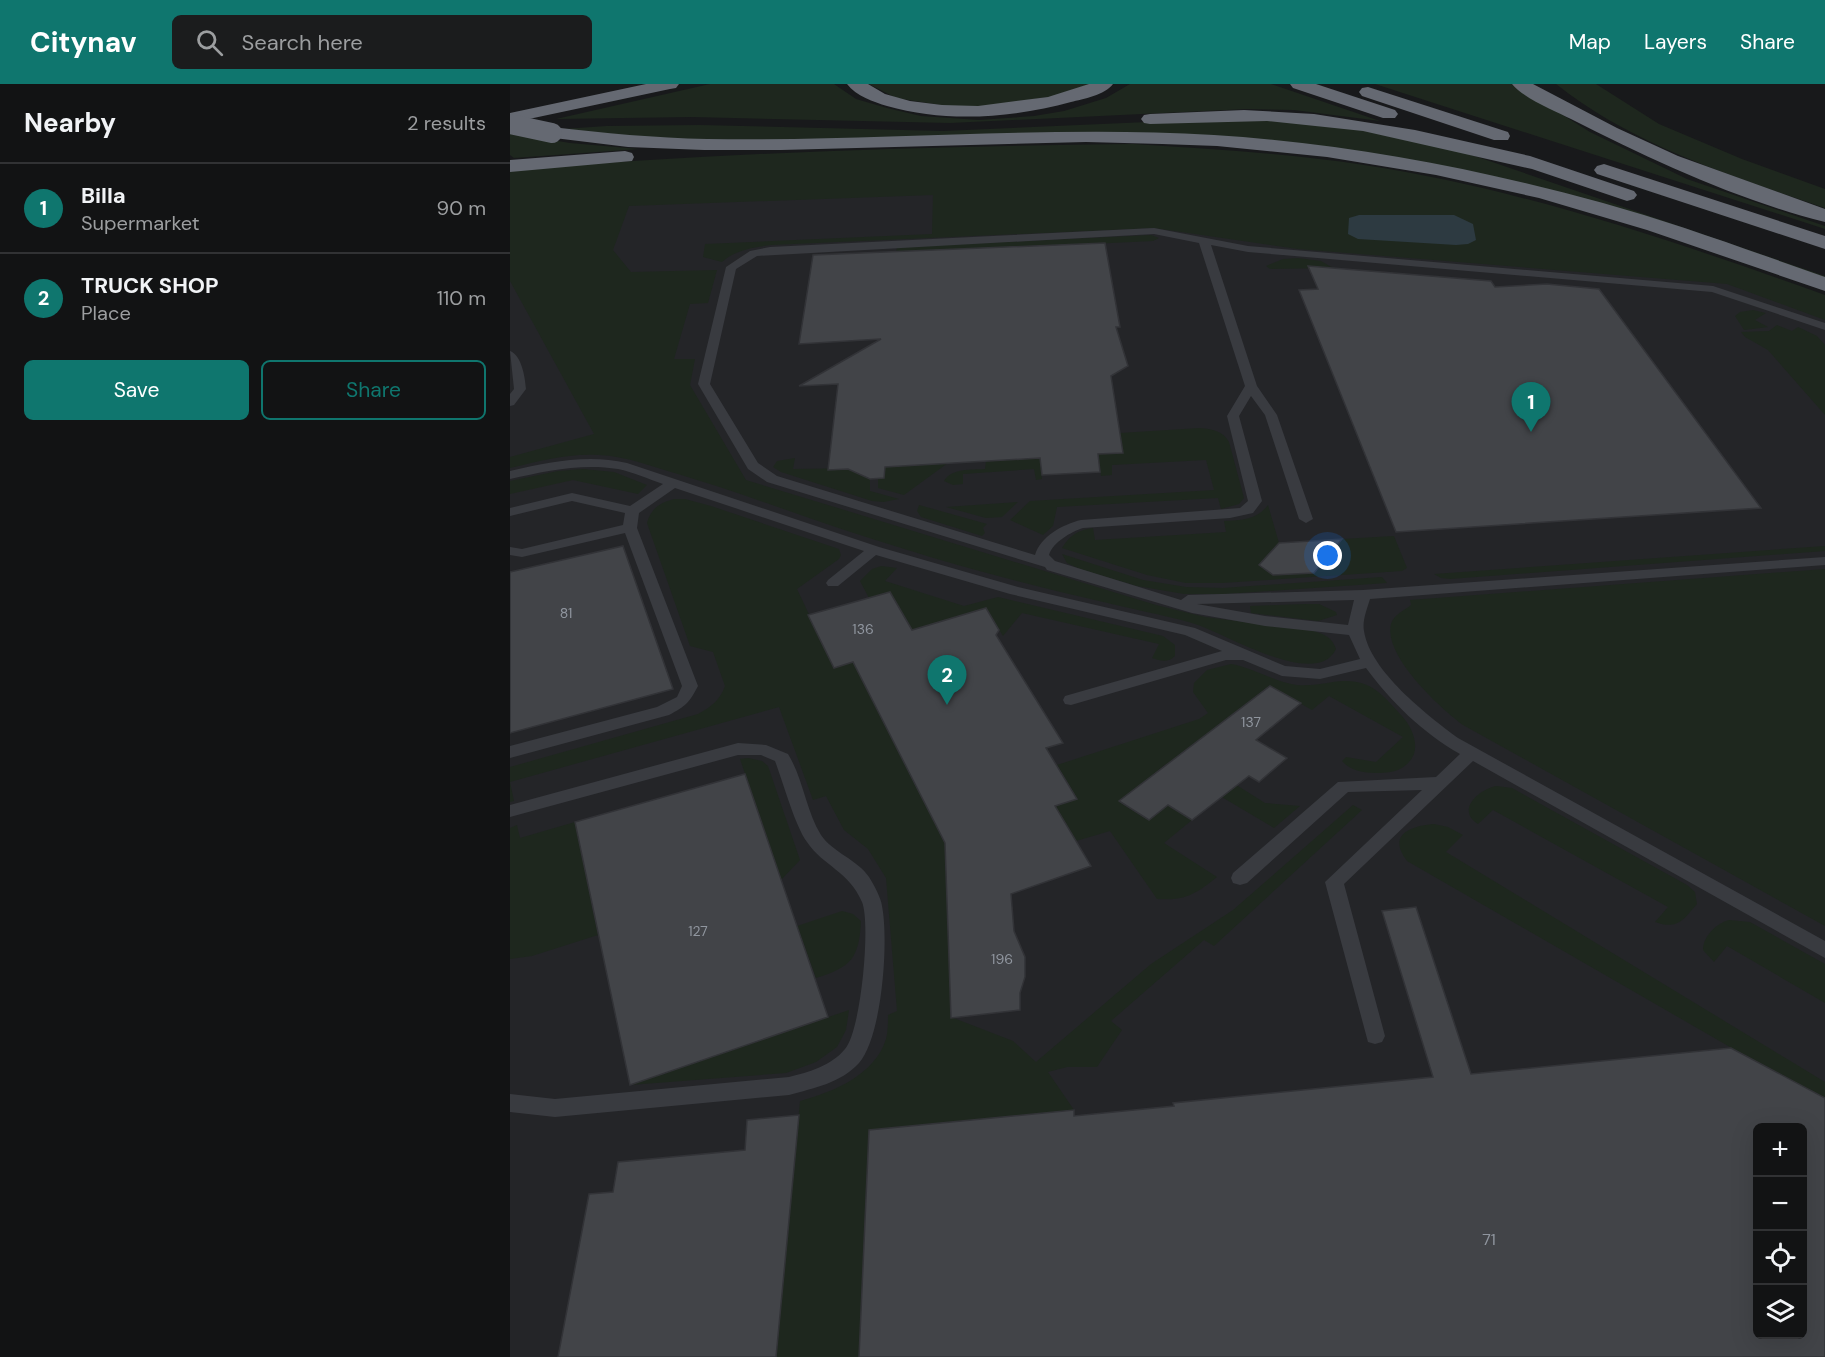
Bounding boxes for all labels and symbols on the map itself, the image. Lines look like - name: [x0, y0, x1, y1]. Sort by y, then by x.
- pin: 1: [1512, 382, 1550, 432]
- your location: [1313, 541, 1342, 570]
- house number: 81: [560, 604, 572, 622]
- house number: 136: [852, 620, 874, 638]
- pin: 2: [928, 656, 966, 705]
- house number: 137: [1241, 713, 1261, 731]
- house number: 127: [688, 922, 708, 940]
- house number: 196: [991, 950, 1013, 968]
- house number: 71: [1482, 1229, 1496, 1250]

